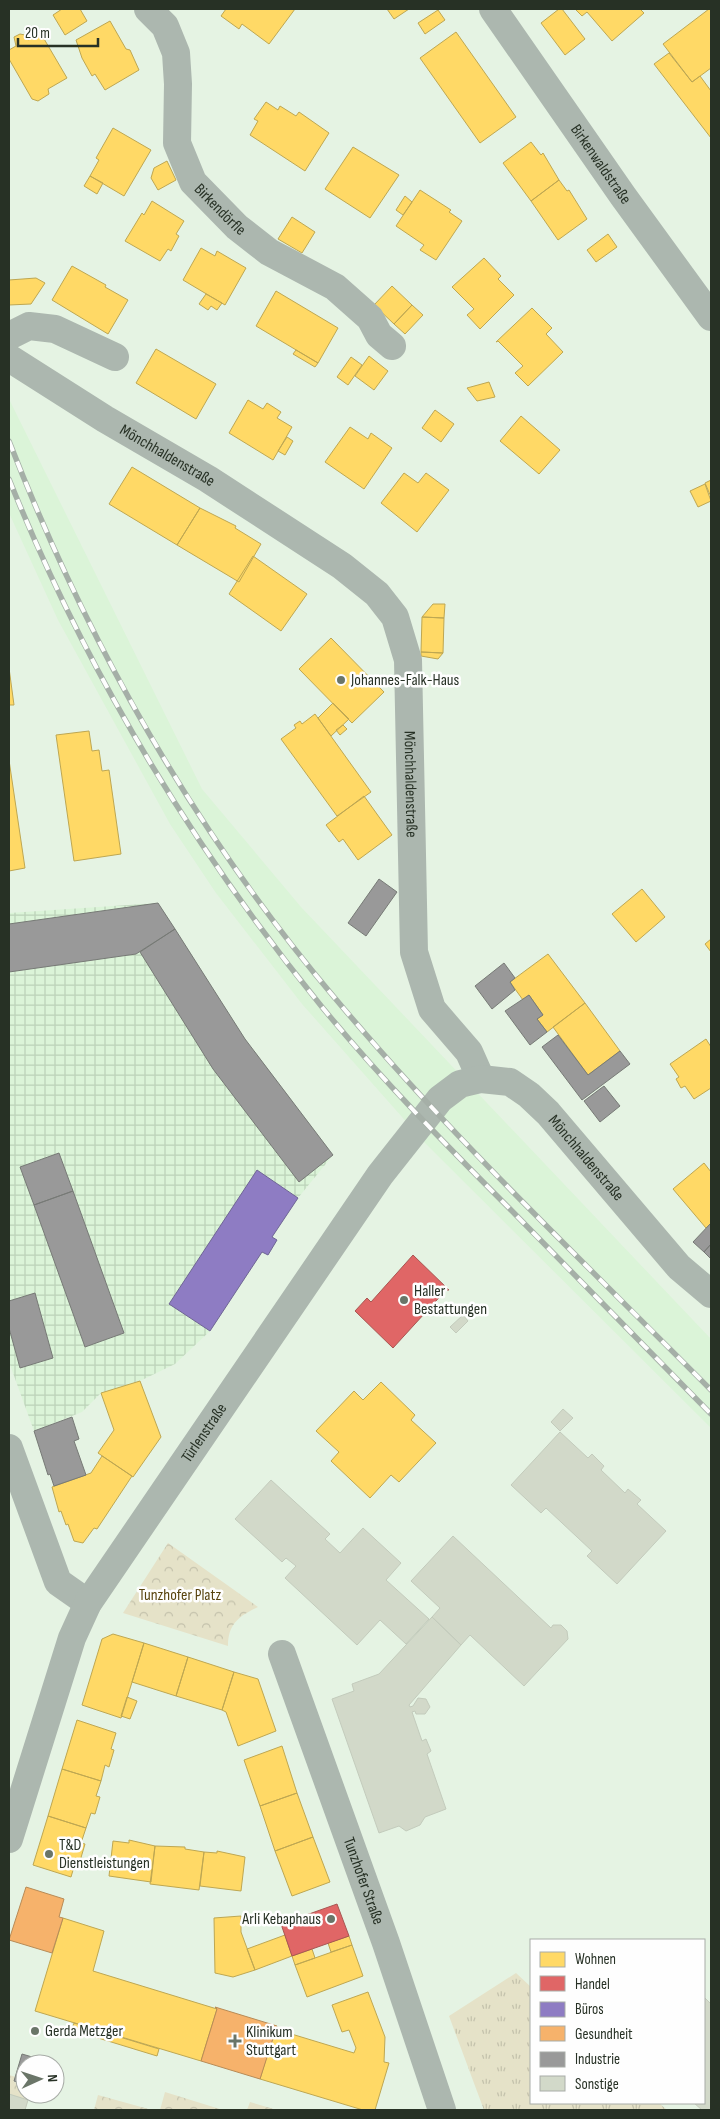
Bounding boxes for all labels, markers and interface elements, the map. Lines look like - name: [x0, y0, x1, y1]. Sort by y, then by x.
- scale bar: [18, 15, 98, 47]
- text: 20 m: [25, 24, 50, 43]
- street label: Birkenwaldstraße: [567, 121, 635, 208]
- street label: Birkendörfle: [190, 180, 249, 240]
- street label: Mönchhaldenstraße: [117, 420, 219, 490]
- place label: Johannes-Falk-Haus: [350, 671, 460, 690]
- marker: Johannes-Falk-Haus: [335, 674, 347, 686]
- street label: Mönchhaldenstraße: [400, 731, 421, 838]
- street label: Mönchhaldenstraße: [544, 1111, 628, 1205]
- place label: Haller Bestattungen: [414, 1282, 487, 1319]
- marker: Haller Bestattungen: [398, 1294, 410, 1306]
- street label: Türlenstraße: [177, 1400, 231, 1466]
- park label: Tunzhofer Platz: [139, 1586, 222, 1605]
- street label: Tunzhofer Straße: [339, 1835, 388, 1927]
- place label: T&D Dienstleistungen: [59, 1836, 150, 1873]
- marker: T&D Dienstleistungen: [43, 1848, 55, 1860]
- place label: Arli Kebaphaus: [241, 1910, 321, 1929]
- marker: Arli Kebaphaus: [325, 1913, 337, 1925]
- legend: [530, 1939, 705, 2104]
- text: Wohnen: [575, 1950, 616, 1969]
- text: Handel: [575, 1975, 610, 1994]
- text: Büros: [575, 2000, 604, 2019]
- place label: Gerda Metzger: [45, 2022, 124, 2041]
- place label: Klinikum Stuttgart: [246, 2023, 296, 2060]
- marker: Gerda Metzger: [29, 2025, 41, 2037]
- text: Gesundheit: [575, 2025, 633, 2044]
- marker: Klinikum Stuttgart: [228, 2034, 242, 2048]
- text: Industrie: [575, 2050, 620, 2069]
- north arrow: [15, 2054, 65, 2104]
- text: N: [44, 2074, 61, 2083]
- text: Sonstige: [575, 2075, 619, 2094]

